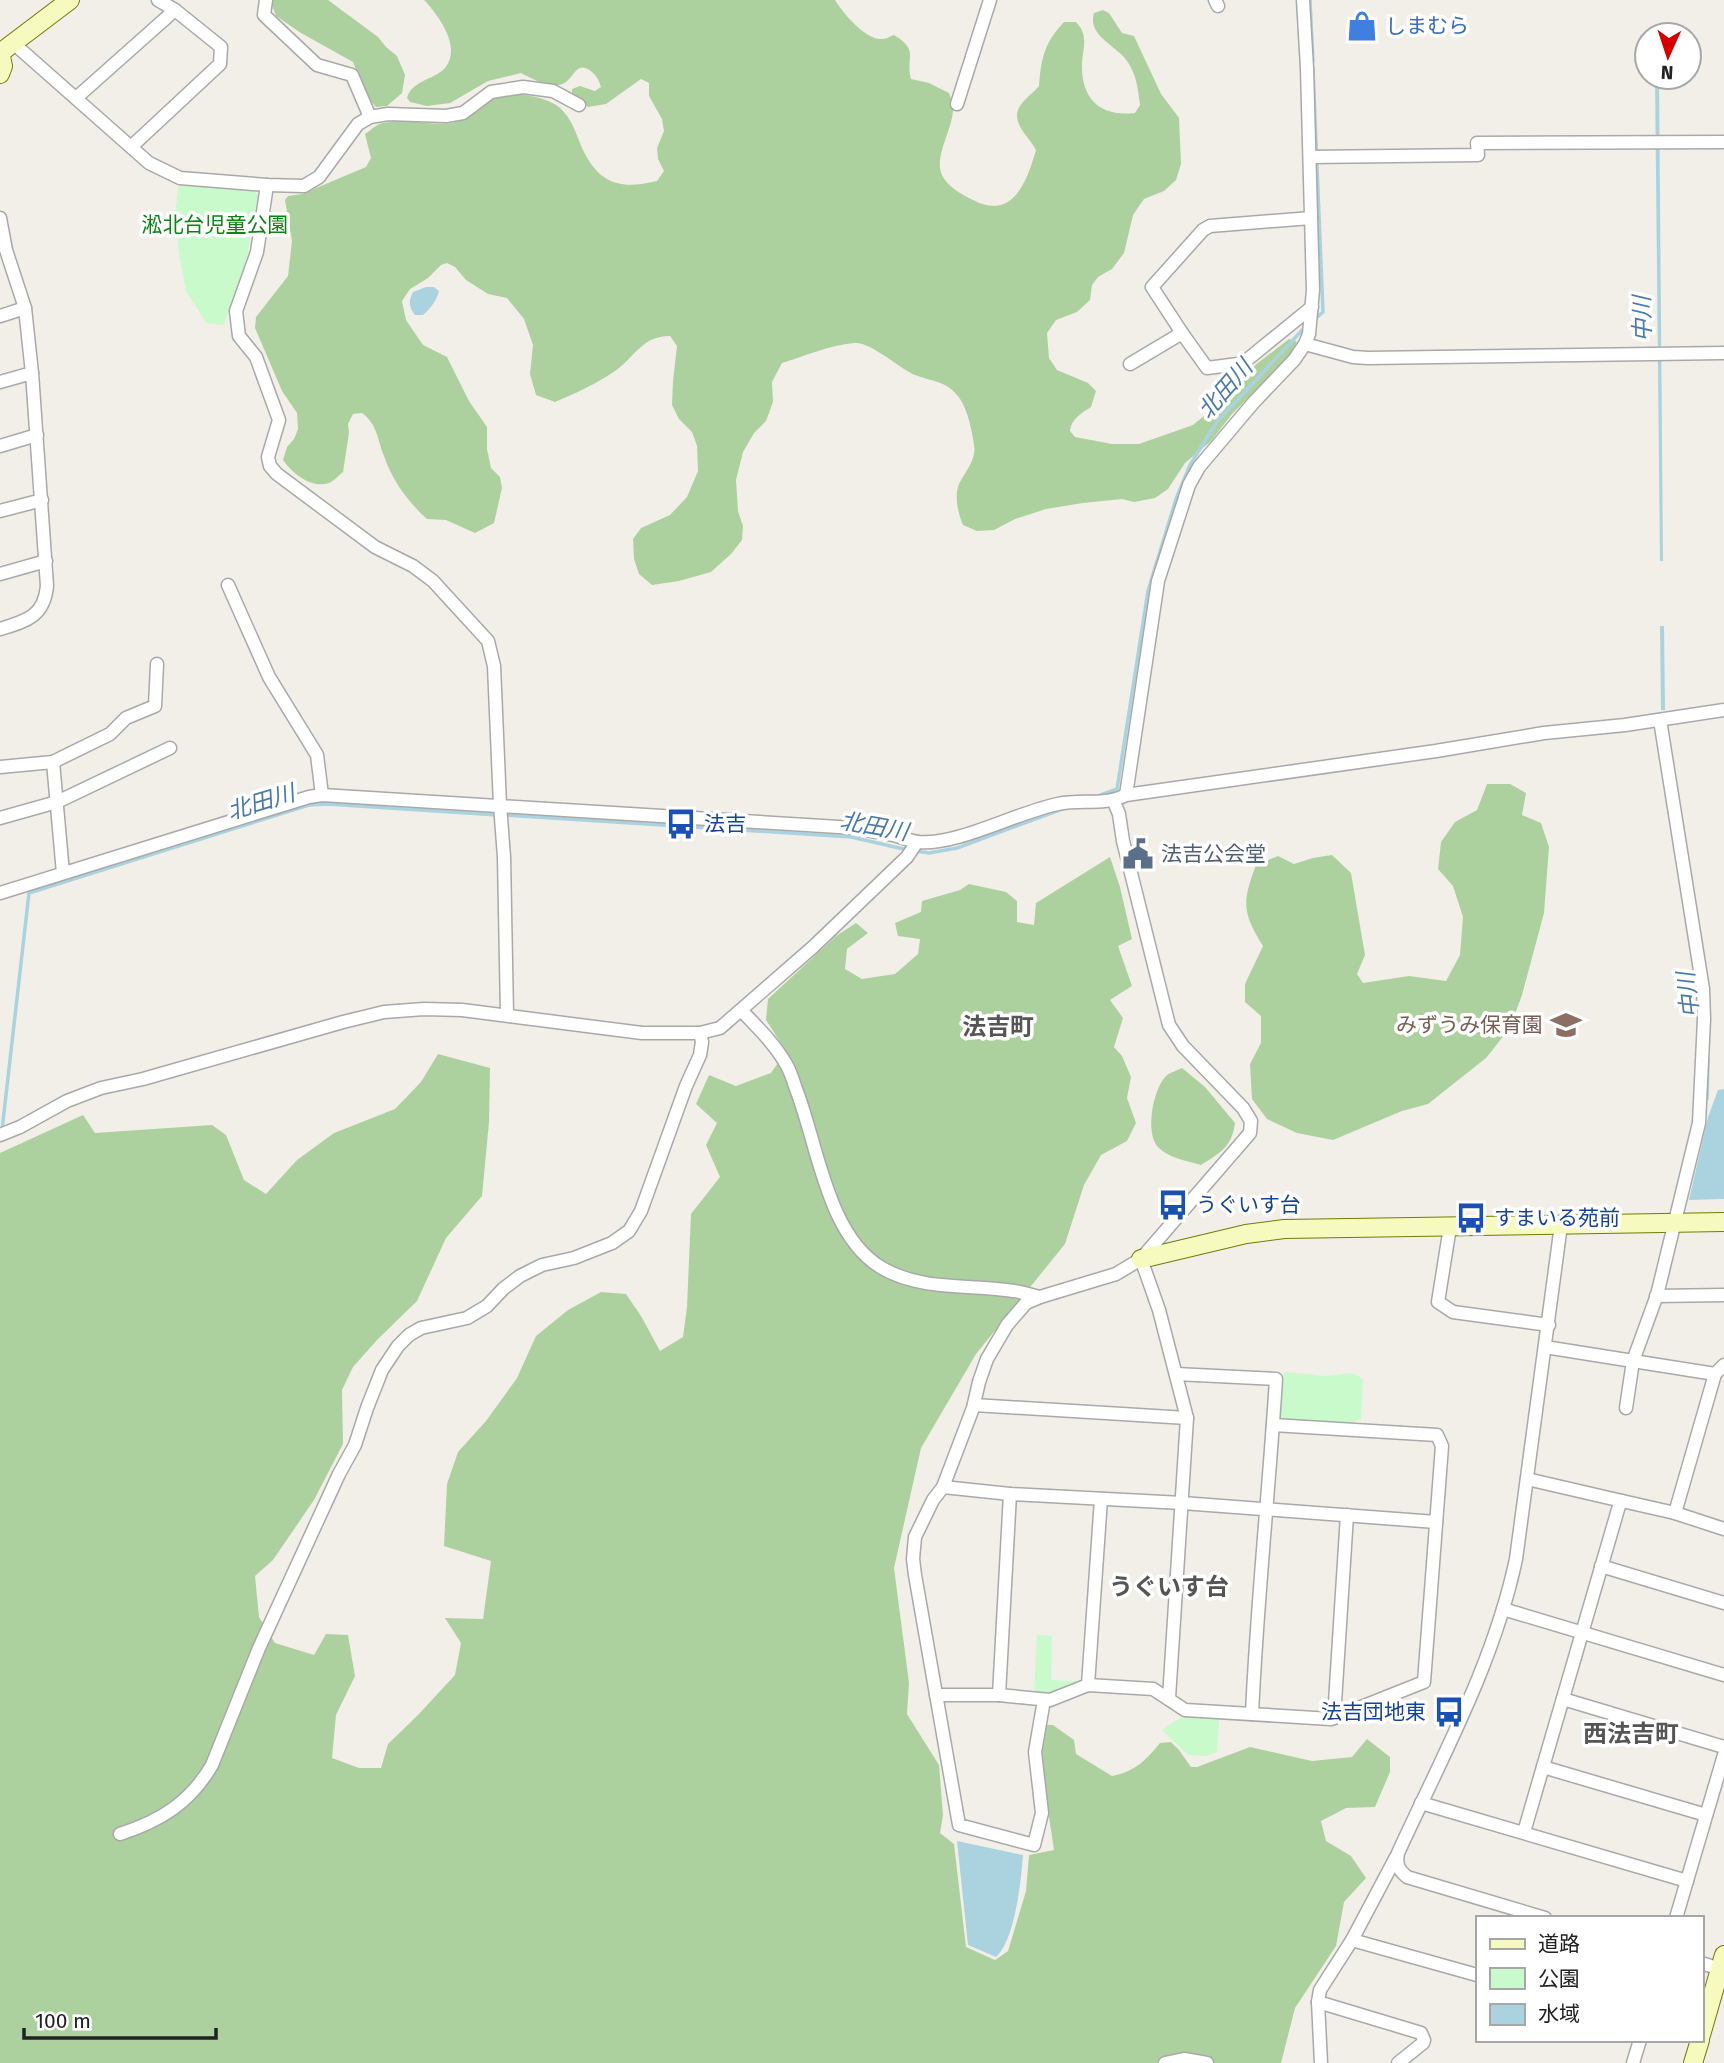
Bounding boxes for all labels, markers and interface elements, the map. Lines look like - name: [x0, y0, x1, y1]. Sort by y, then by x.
- shop icon: しまむら: [1345, 9, 1379, 43]
- place label: しまむら: [1385, 13, 1469, 39]
- north arrow: [1633, 21, 1703, 91]
- text: N: [1660, 61, 1674, 84]
- park label: 淞北台児童公園: [142, 212, 289, 238]
- water label: 中川: [1628, 293, 1656, 342]
- water label: 北田川: [1192, 352, 1260, 424]
- water label: 北田川: [224, 778, 301, 825]
- water label: 北田川: [838, 806, 913, 846]
- bus stop icon: 法吉: [664, 807, 698, 841]
- place label: 法吉: [704, 811, 746, 837]
- public building icon: 法吉公会堂: [1121, 837, 1155, 871]
- place label: 法吉公会堂: [1161, 841, 1266, 867]
- water label: 中川: [1671, 967, 1705, 1020]
- school or university icon: みずうみ保育園: [1549, 1008, 1583, 1042]
- place label: みずうみ保育園: [1396, 1012, 1543, 1038]
- district label: 法吉町: [962, 1013, 1034, 1041]
- bus stop icon: うぐいす台: [1156, 1188, 1190, 1222]
- place label: うぐいす台: [1196, 1192, 1301, 1218]
- bus stop icon: すまいる苑前: [1454, 1201, 1488, 1235]
- place label: すまいる苑前: [1494, 1205, 1620, 1231]
- district label: うぐいす台: [1109, 1573, 1229, 1601]
- bus stop icon: 法吉団地東: [1432, 1695, 1466, 1729]
- place label: 法吉団地東: [1321, 1699, 1426, 1725]
- district label: 西法吉町: [1583, 1720, 1679, 1748]
- legend: [1476, 1916, 1703, 2042]
- text: 道路: [1538, 1931, 1580, 1957]
- text: 公園: [1538, 1966, 1580, 1992]
- scale bar: [24, 1996, 217, 2040]
- text: 水域: [1538, 2001, 1580, 2027]
- text: 100 m: [35, 2008, 91, 2034]

